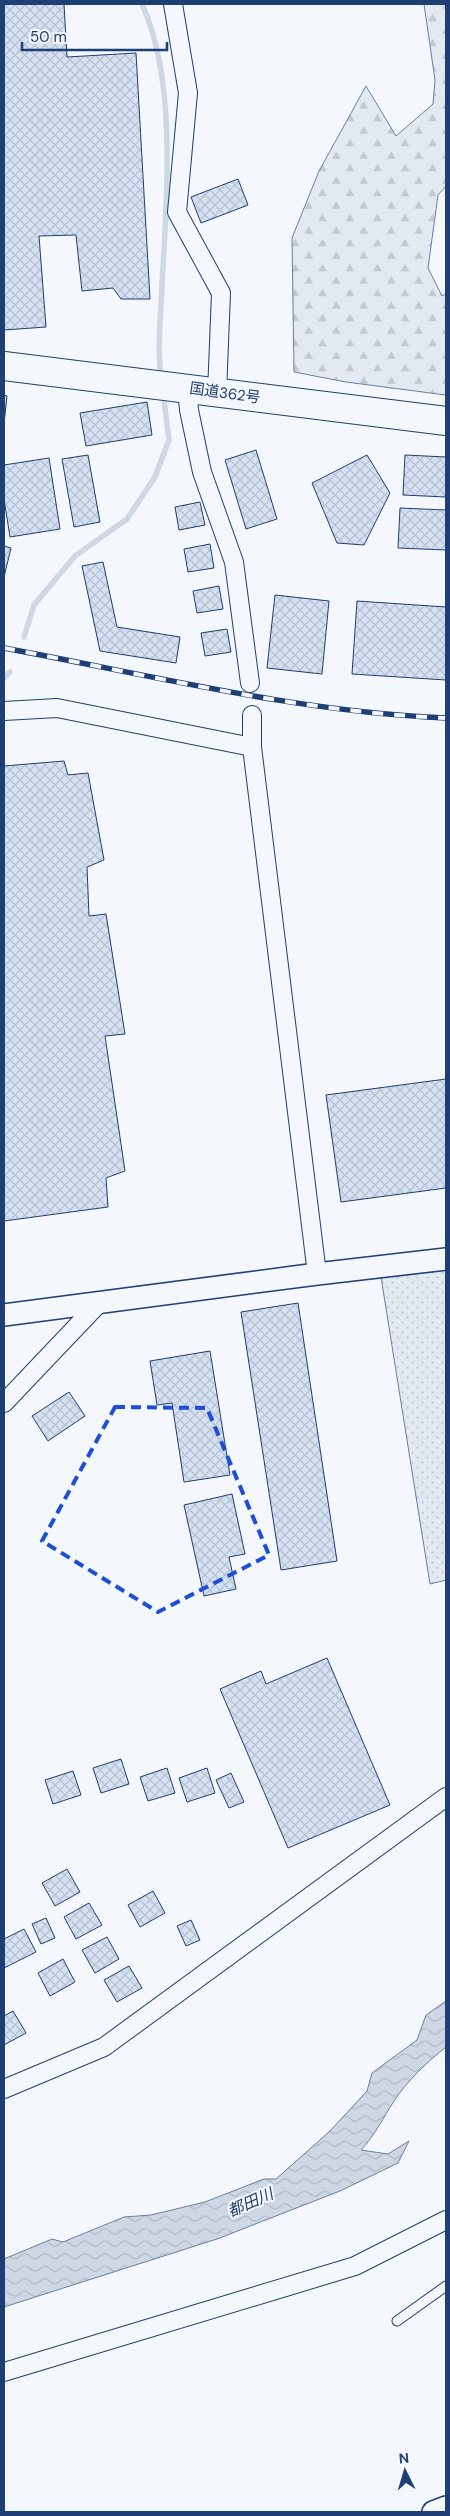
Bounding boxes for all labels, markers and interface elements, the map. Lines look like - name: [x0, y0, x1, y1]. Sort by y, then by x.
- scale bar: [22, 20, 168, 52]
- text: 50 m: [30, 27, 67, 47]
- street label: 国道362号: [188, 378, 262, 408]
- water label: 都田川: [224, 2182, 278, 2222]
- north arrow: [380, 2446, 430, 2496]
- text: N: [398, 2449, 410, 2467]

